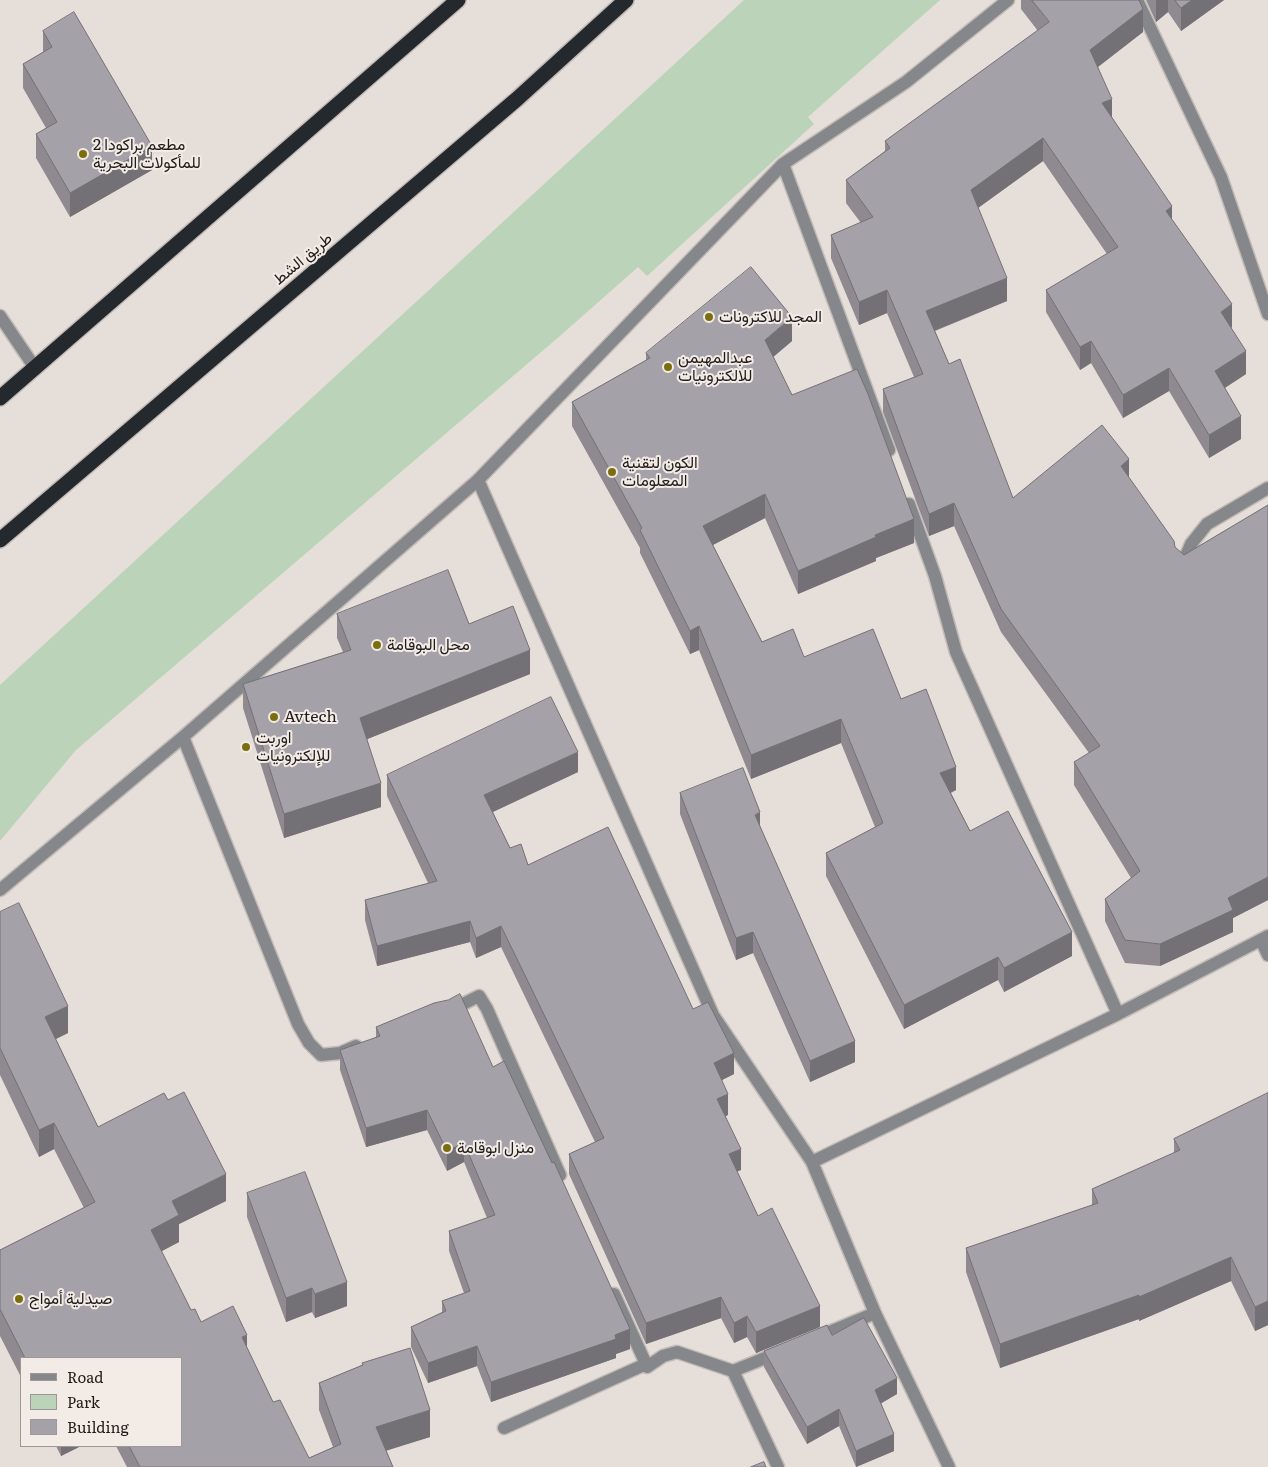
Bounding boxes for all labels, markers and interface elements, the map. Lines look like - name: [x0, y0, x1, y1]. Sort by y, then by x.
- place label: مطعم براكودا 2 للمأكولات البحرية: [93, 135, 201, 173]
- marker: مطعم براكودا 2 للمأكولات البحرية: [77, 148, 89, 160]
- street label: طريق الشط: [270, 229, 336, 289]
- place label: المجد للاكترونات: [719, 307, 822, 327]
- marker: المجد للاكترونات: [703, 311, 715, 323]
- place label: عبدالمهيمن للالكترونيات: [678, 348, 752, 386]
- marker: عبدالمهيمن للالكترونيات: [662, 361, 674, 373]
- place label: الكون لتقنية المعلومات: [622, 453, 698, 491]
- marker: الكون لتقنية المعلومات: [606, 466, 618, 478]
- place label: محل البوقامة: [387, 635, 470, 655]
- marker: محل البوقامة: [371, 639, 383, 651]
- place label: Avtech: [284, 707, 337, 727]
- marker: Avtech: [268, 711, 280, 723]
- place label: اوربت للإلكترونيات: [256, 728, 330, 766]
- marker: اوربت للإلكترونيات: [240, 741, 252, 753]
- place label: منزل ابوقامة: [457, 1138, 534, 1158]
- marker: منزل ابوقامة: [441, 1142, 453, 1154]
- place label: صيدلية أمواج: [29, 1289, 112, 1309]
- marker: صيدلية أمواج: [13, 1293, 25, 1305]
- legend: [20, 1357, 182, 1447]
- text: Road: [67, 1365, 103, 1388]
- text: Park: [67, 1390, 100, 1413]
- text: Building: [67, 1415, 129, 1438]

